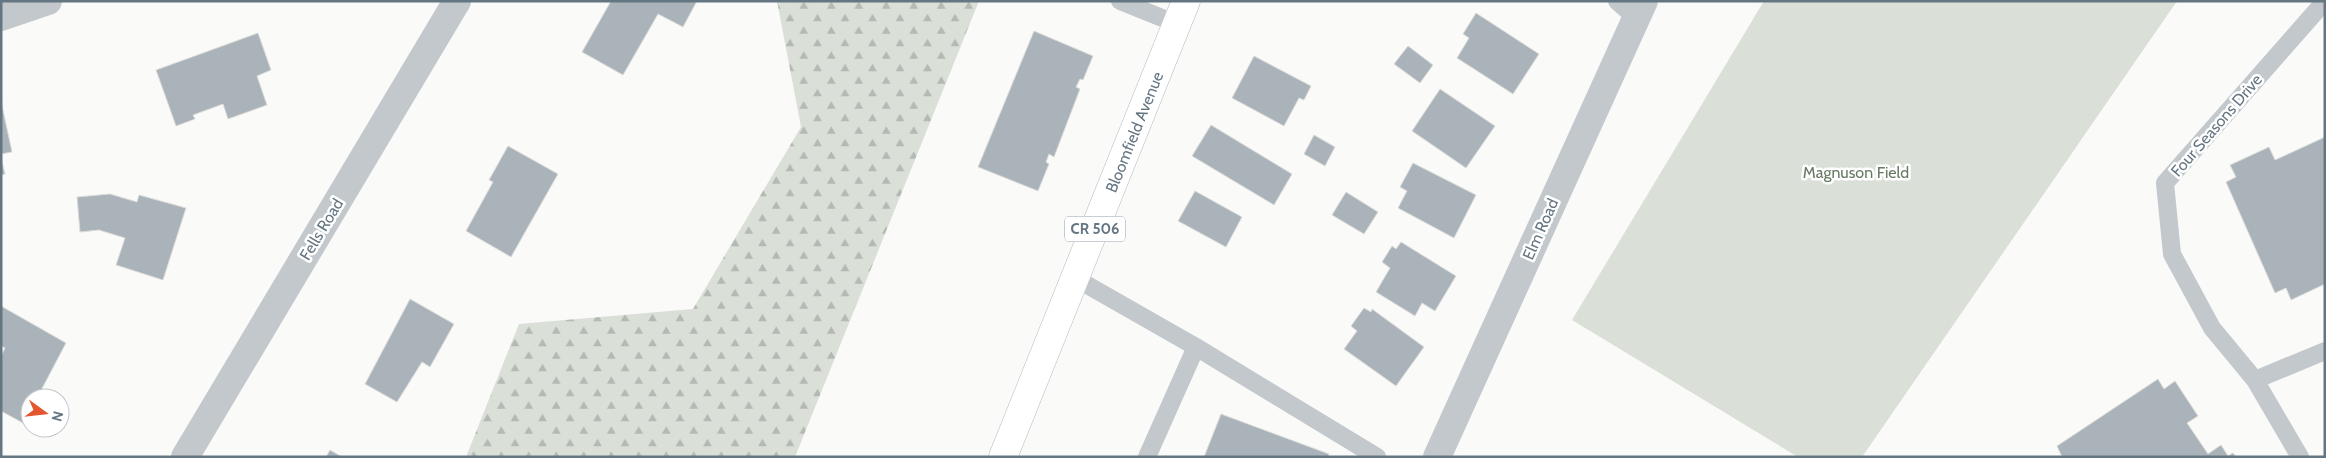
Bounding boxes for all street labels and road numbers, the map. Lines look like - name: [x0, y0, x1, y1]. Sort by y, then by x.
- street label: Bloomfield Avenue: [1102, 69, 1167, 195]
- street label: Four Seasons Drive: [2167, 70, 2266, 180]
- street label: Fells Road: [296, 195, 347, 263]
- street label: Elm Road: [1519, 196, 1562, 263]
- road number: CR 506: [1065, 216, 1125, 242]

